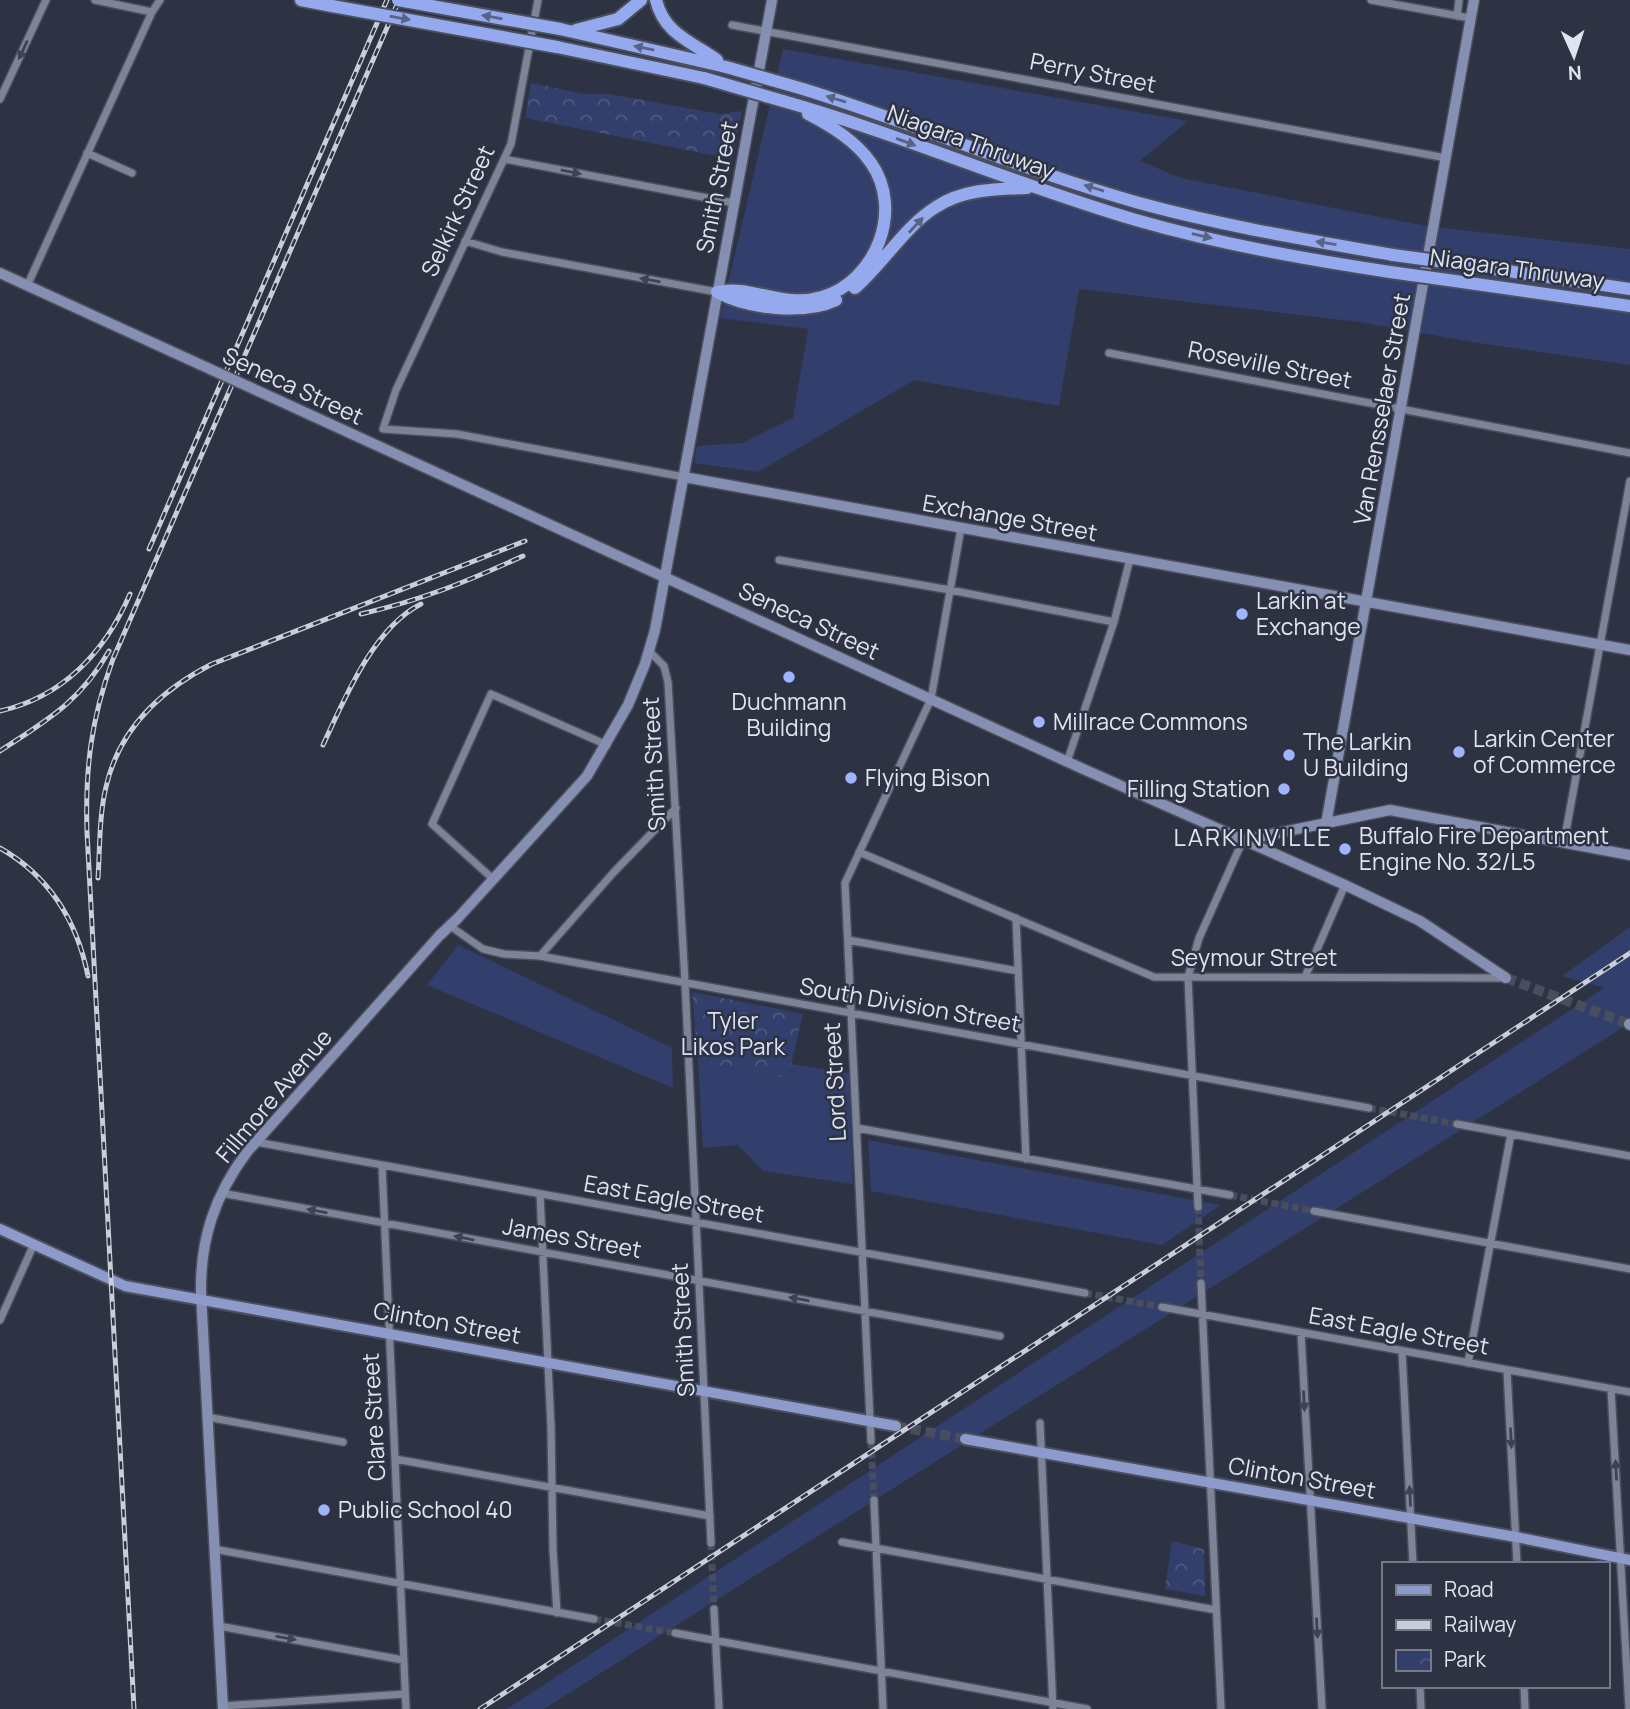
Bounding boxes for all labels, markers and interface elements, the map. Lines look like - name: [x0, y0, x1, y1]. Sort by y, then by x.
- one-way arrow: [481, 11, 503, 22]
- one-way arrow: [389, 13, 411, 24]
- north arrow: [1539, 21, 1609, 91]
- one-way arrow: [17, 39, 28, 60]
- one-way arrow: [633, 42, 655, 53]
- street label: Perry Street: [1027, 44, 1159, 100]
- text: N: [1567, 60, 1582, 86]
- one-way arrow: [825, 93, 846, 103]
- street label: Niagara Thruway: [883, 96, 1060, 186]
- street label: Smith Street: [688, 118, 745, 256]
- one-way arrow: [896, 136, 917, 147]
- street label: Selkirk Street: [413, 140, 502, 282]
- one-way arrow: [560, 167, 582, 178]
- one-way arrow: [1083, 183, 1104, 193]
- one-way arrow: [907, 217, 923, 234]
- one-way arrow: [1191, 231, 1213, 242]
- one-way arrow: [1315, 237, 1337, 248]
- street label: Niagara Thruway: [1428, 240, 1607, 296]
- one-way arrow: [639, 274, 661, 285]
- street label: Van Rensselaer Street: [1345, 290, 1417, 527]
- street label: Roseville Street: [1185, 332, 1355, 396]
- street label: Seneca Street: [218, 338, 369, 432]
- street label: Exchange Street: [920, 486, 1100, 548]
- street label: Seneca Street: [734, 573, 885, 667]
- place label: Larkin at Exchange: [1256, 584, 1361, 642]
- marker: Larkin at Exchange: [1234, 606, 1250, 622]
- marker: Duchmann Building: [781, 669, 797, 685]
- place label: Duchmann Building: [731, 685, 847, 743]
- street label: Smith Street: [634, 696, 672, 832]
- place label: Millrace Commons: [1053, 705, 1248, 737]
- marker: Millrace Commons: [1031, 714, 1047, 730]
- place label: Larkin Center of Commerce: [1473, 722, 1616, 780]
- place label: The Larkin U Building: [1303, 725, 1412, 783]
- marker: Larkin Center of Commerce: [1451, 744, 1467, 760]
- marker: The Larkin U Building: [1281, 747, 1297, 763]
- place label: Flying Bison: [865, 761, 990, 793]
- marker: Flying Bison: [843, 770, 859, 786]
- place label: Filling Station: [1127, 772, 1270, 804]
- marker: Filling Station: [1276, 781, 1292, 797]
- place label: Buffalo Fire Department Engine No. 32/L5: [1359, 819, 1609, 877]
- district label: LARKINVILLE: [1173, 820, 1333, 853]
- marker: Buffalo Fire Department Engine No. 32/L5: [1337, 841, 1353, 857]
- street label: Seymour Street: [1171, 941, 1337, 973]
- street label: South Division Street: [797, 969, 1023, 1039]
- park label: Tyler Likos Park: [681, 1004, 786, 1062]
- street label: Fillmore Avenue: [208, 1022, 339, 1169]
- street label: Lord Street: [815, 1022, 853, 1142]
- street label: East Eagle Street: [582, 1166, 767, 1230]
- one-way arrow: [306, 1205, 328, 1216]
- street label: James Street: [500, 1209, 644, 1265]
- one-way arrow: [453, 1232, 475, 1243]
- street label: Smith Street: [663, 1262, 701, 1398]
- street label: Clinton Street: [371, 1293, 523, 1351]
- one-way arrow: [788, 1294, 810, 1305]
- street label: East Eagle Street: [1307, 1298, 1492, 1362]
- street label: Clare Street: [354, 1352, 392, 1482]
- one-way arrow: [1299, 1390, 1310, 1412]
- one-way arrow: [1505, 1427, 1516, 1449]
- street label: Clinton Street: [1226, 1448, 1378, 1506]
- one-way arrow: [1610, 1458, 1621, 1480]
- one-way arrow: [1404, 1484, 1415, 1506]
- place label: Public School 40: [338, 1493, 513, 1525]
- marker: Public School 40: [316, 1502, 332, 1518]
- legend: [1382, 1562, 1609, 1688]
- text: Road: [1444, 1575, 1494, 1603]
- text: Railway: [1444, 1610, 1516, 1638]
- one-way arrow: [1312, 1617, 1323, 1639]
- one-way arrow: [275, 1633, 297, 1644]
- text: Park: [1444, 1645, 1486, 1673]

